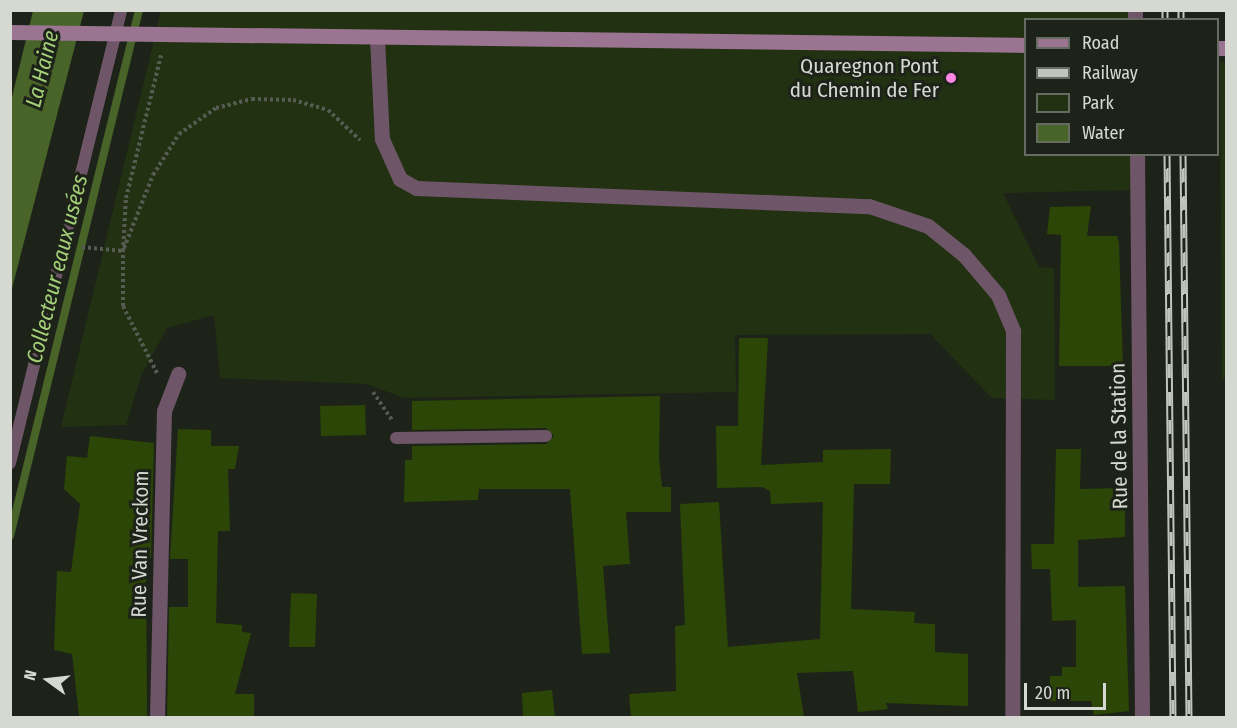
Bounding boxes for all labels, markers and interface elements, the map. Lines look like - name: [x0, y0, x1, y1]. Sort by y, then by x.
- legend: [1024, 18, 1219, 156]
- water label: La Haine: [20, 28, 64, 110]
- text: Road: [1082, 32, 1119, 54]
- place label: Quaregnon Pont du Chemin de Fer: [790, 53, 939, 103]
- text: Railway: [1082, 62, 1138, 84]
- marker: Quaregnon Pont du Chemin de Fer: [944, 71, 958, 85]
- text: Park: [1082, 92, 1114, 114]
- text: Water: [1082, 122, 1125, 144]
- water label: Collecteur eaux usées: [21, 172, 93, 366]
- street label: Rue de la Station: [1105, 362, 1133, 510]
- street label: Rue Van Vreckom: [126, 470, 154, 618]
- north arrow: [18, 650, 78, 710]
- text: N: [20, 668, 41, 682]
- scale bar: [1027, 671, 1110, 709]
- text: 20 m: [1035, 682, 1070, 704]

